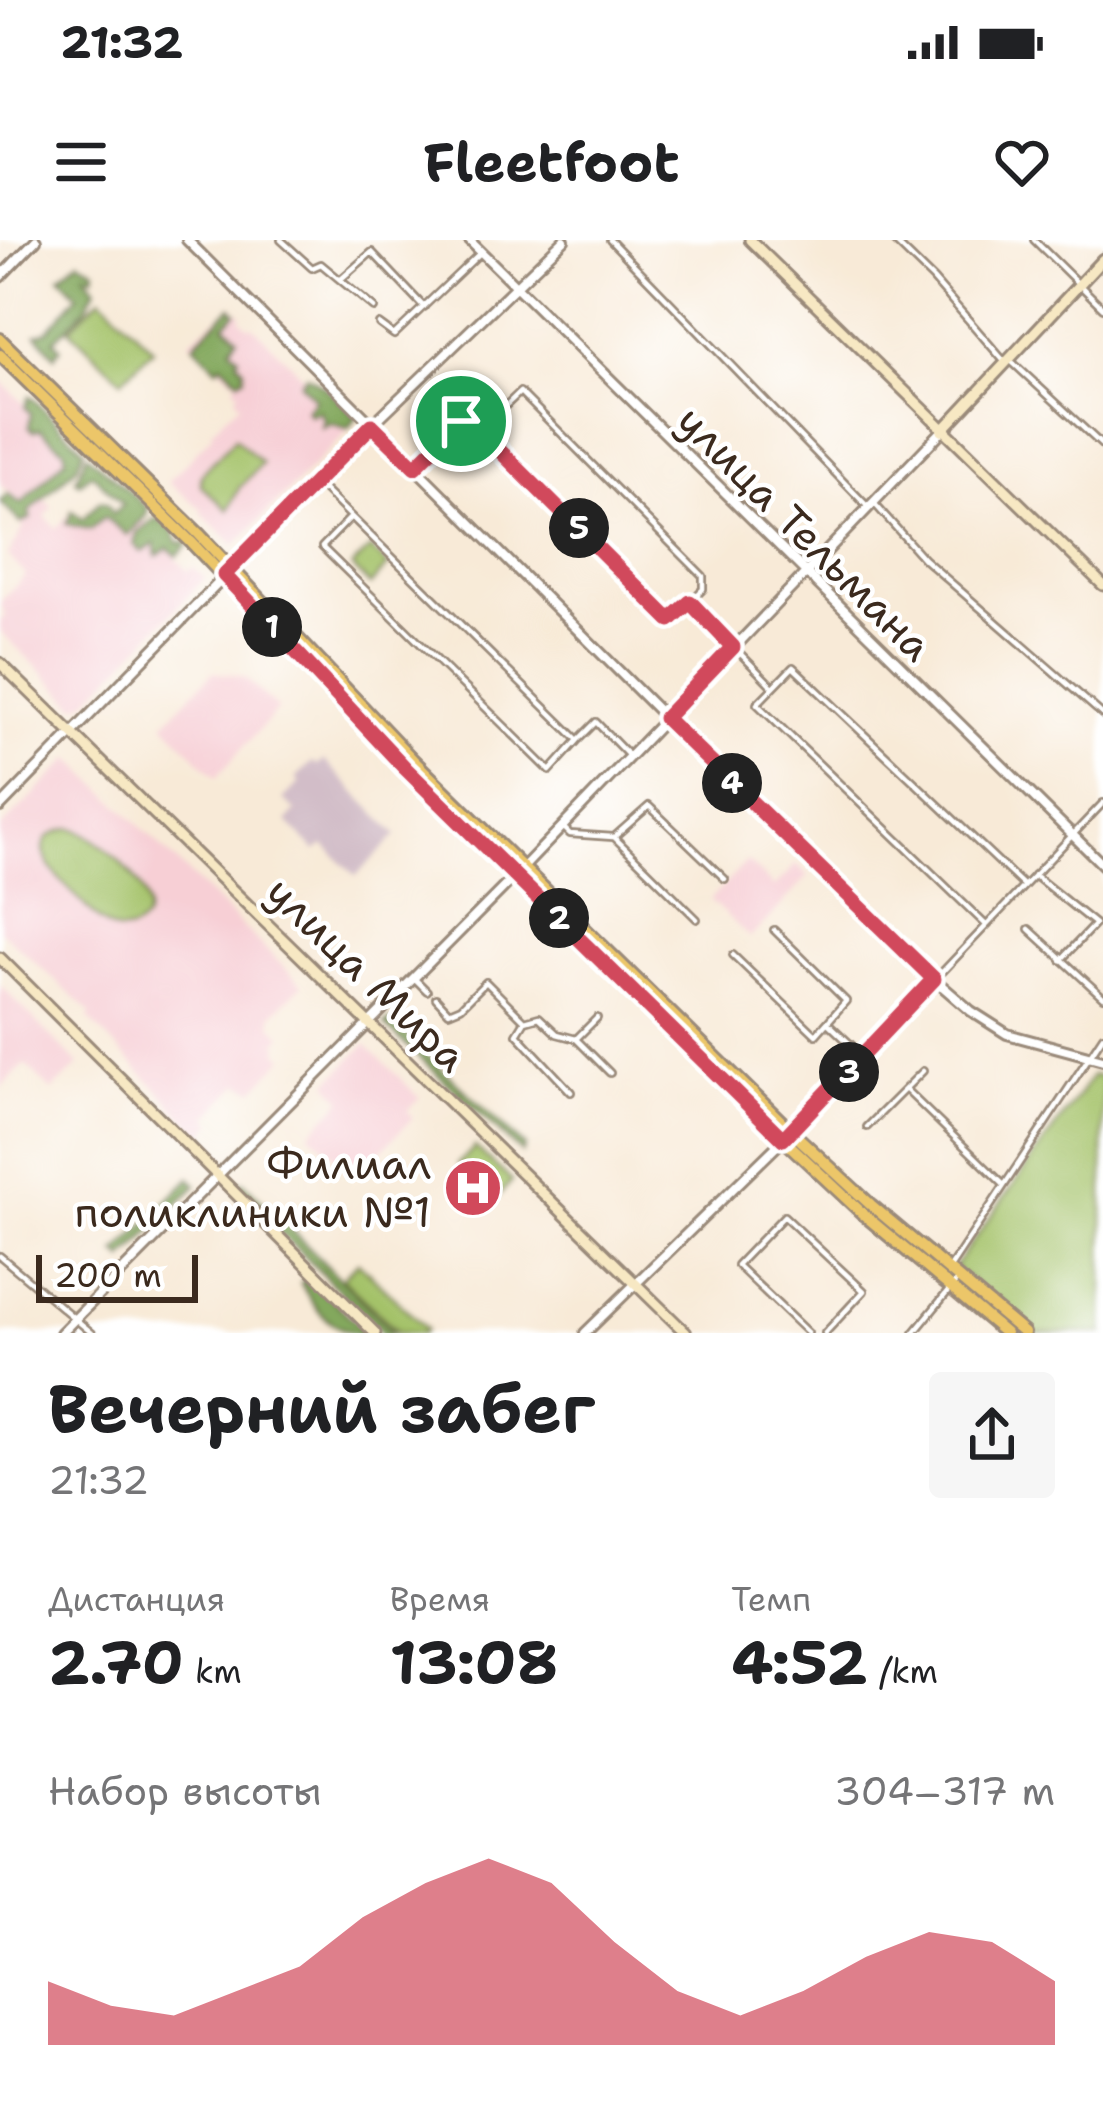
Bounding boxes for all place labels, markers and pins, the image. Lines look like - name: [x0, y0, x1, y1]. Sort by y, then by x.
- pin: [410, 370, 512, 472]
- pin: 5: [549, 498, 609, 558]
- pin: 1: [242, 597, 302, 657]
- pin: 4: [702, 753, 762, 813]
- pin: 2: [529, 888, 589, 948]
- pin: 3: [819, 1042, 879, 1102]
- place label: Филиал поликлиники №1: [74, 1136, 431, 1240]
- hospital icon: Филиал поликлиники №1: [442, 1157, 504, 1219]

